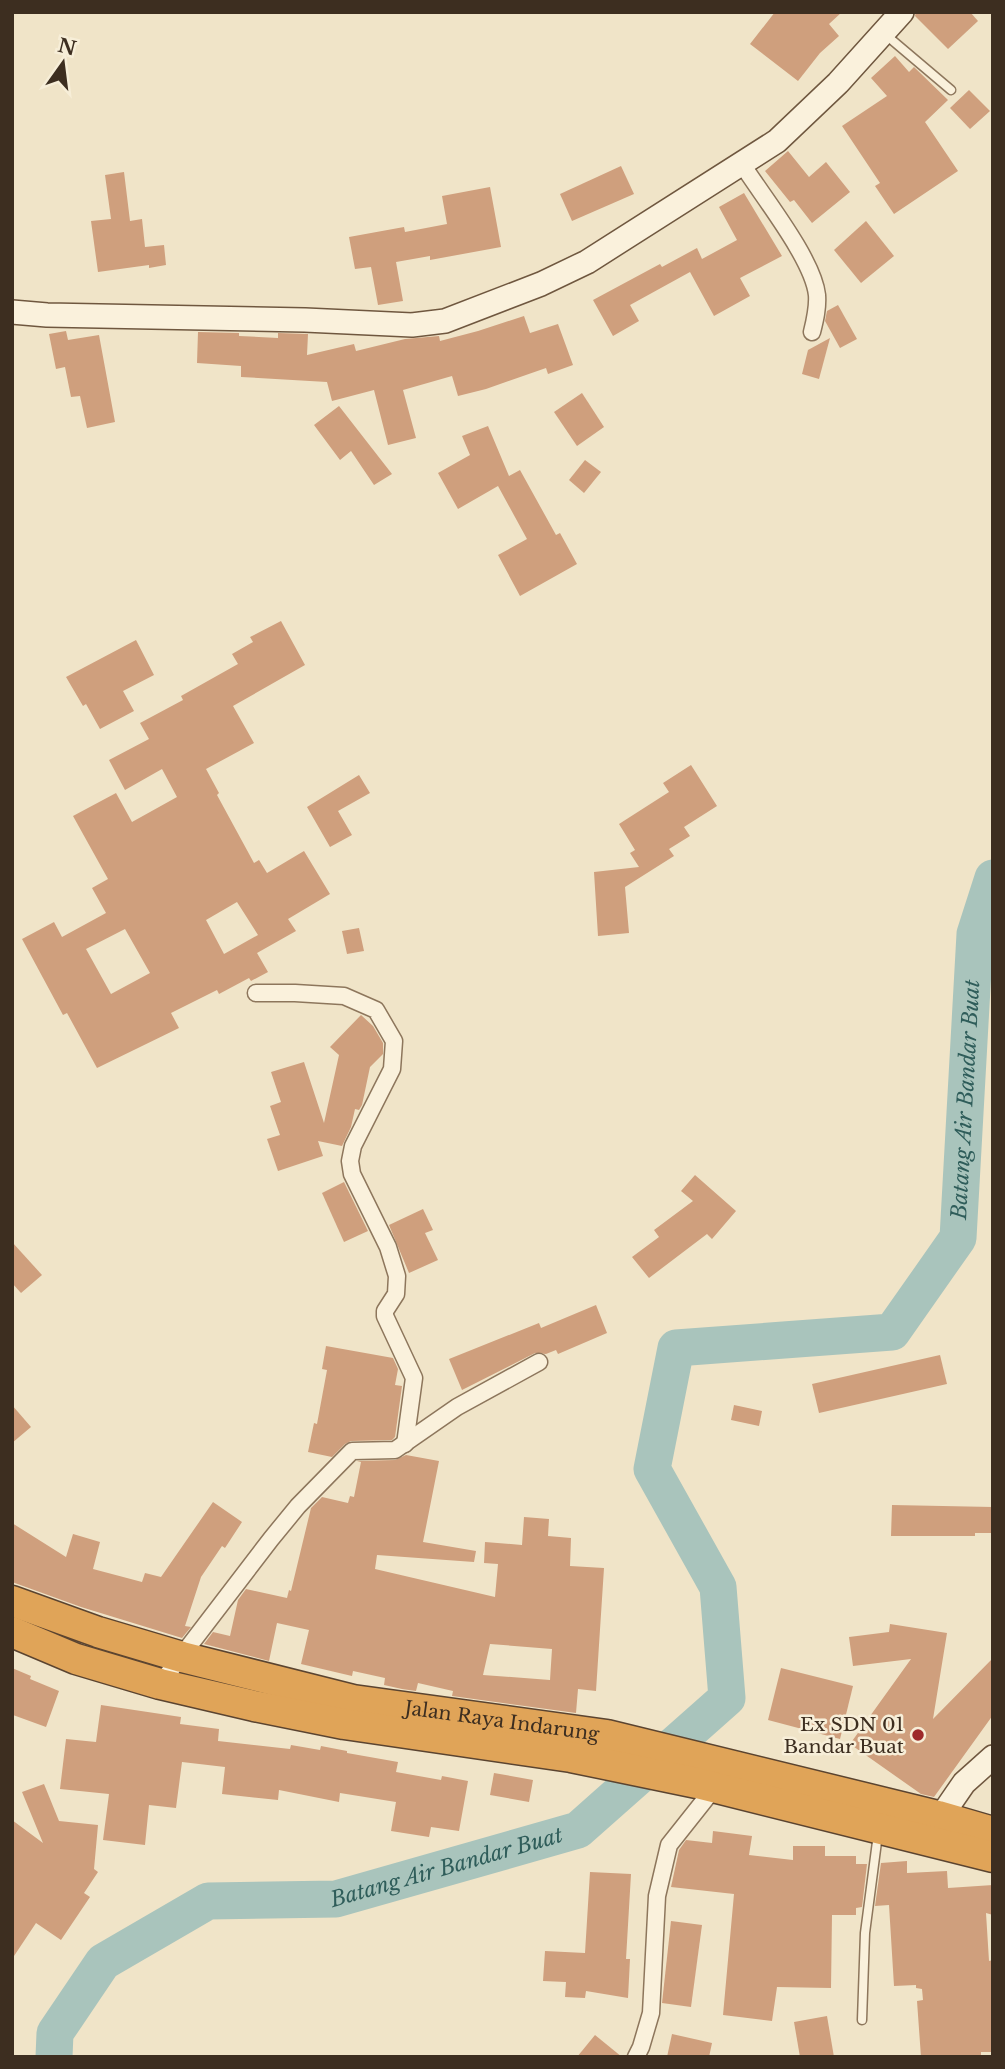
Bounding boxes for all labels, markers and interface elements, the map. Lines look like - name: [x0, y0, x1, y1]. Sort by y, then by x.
- north arrow: [28, 28, 98, 98]
- text: N: [56, 34, 79, 60]
- water label: Batang Air Bandar Buat: [946, 978, 985, 1221]
- street label: Jalan Raya Indarung: [401, 1695, 602, 1745]
- place label: Ex SDN 01 Bandar Buat: [784, 1713, 905, 1758]
- marker: Ex SDN 01 Bandar Buat: [910, 1727, 926, 1743]
- water label: Batang Air Bandar Buat: [326, 1822, 566, 1913]

